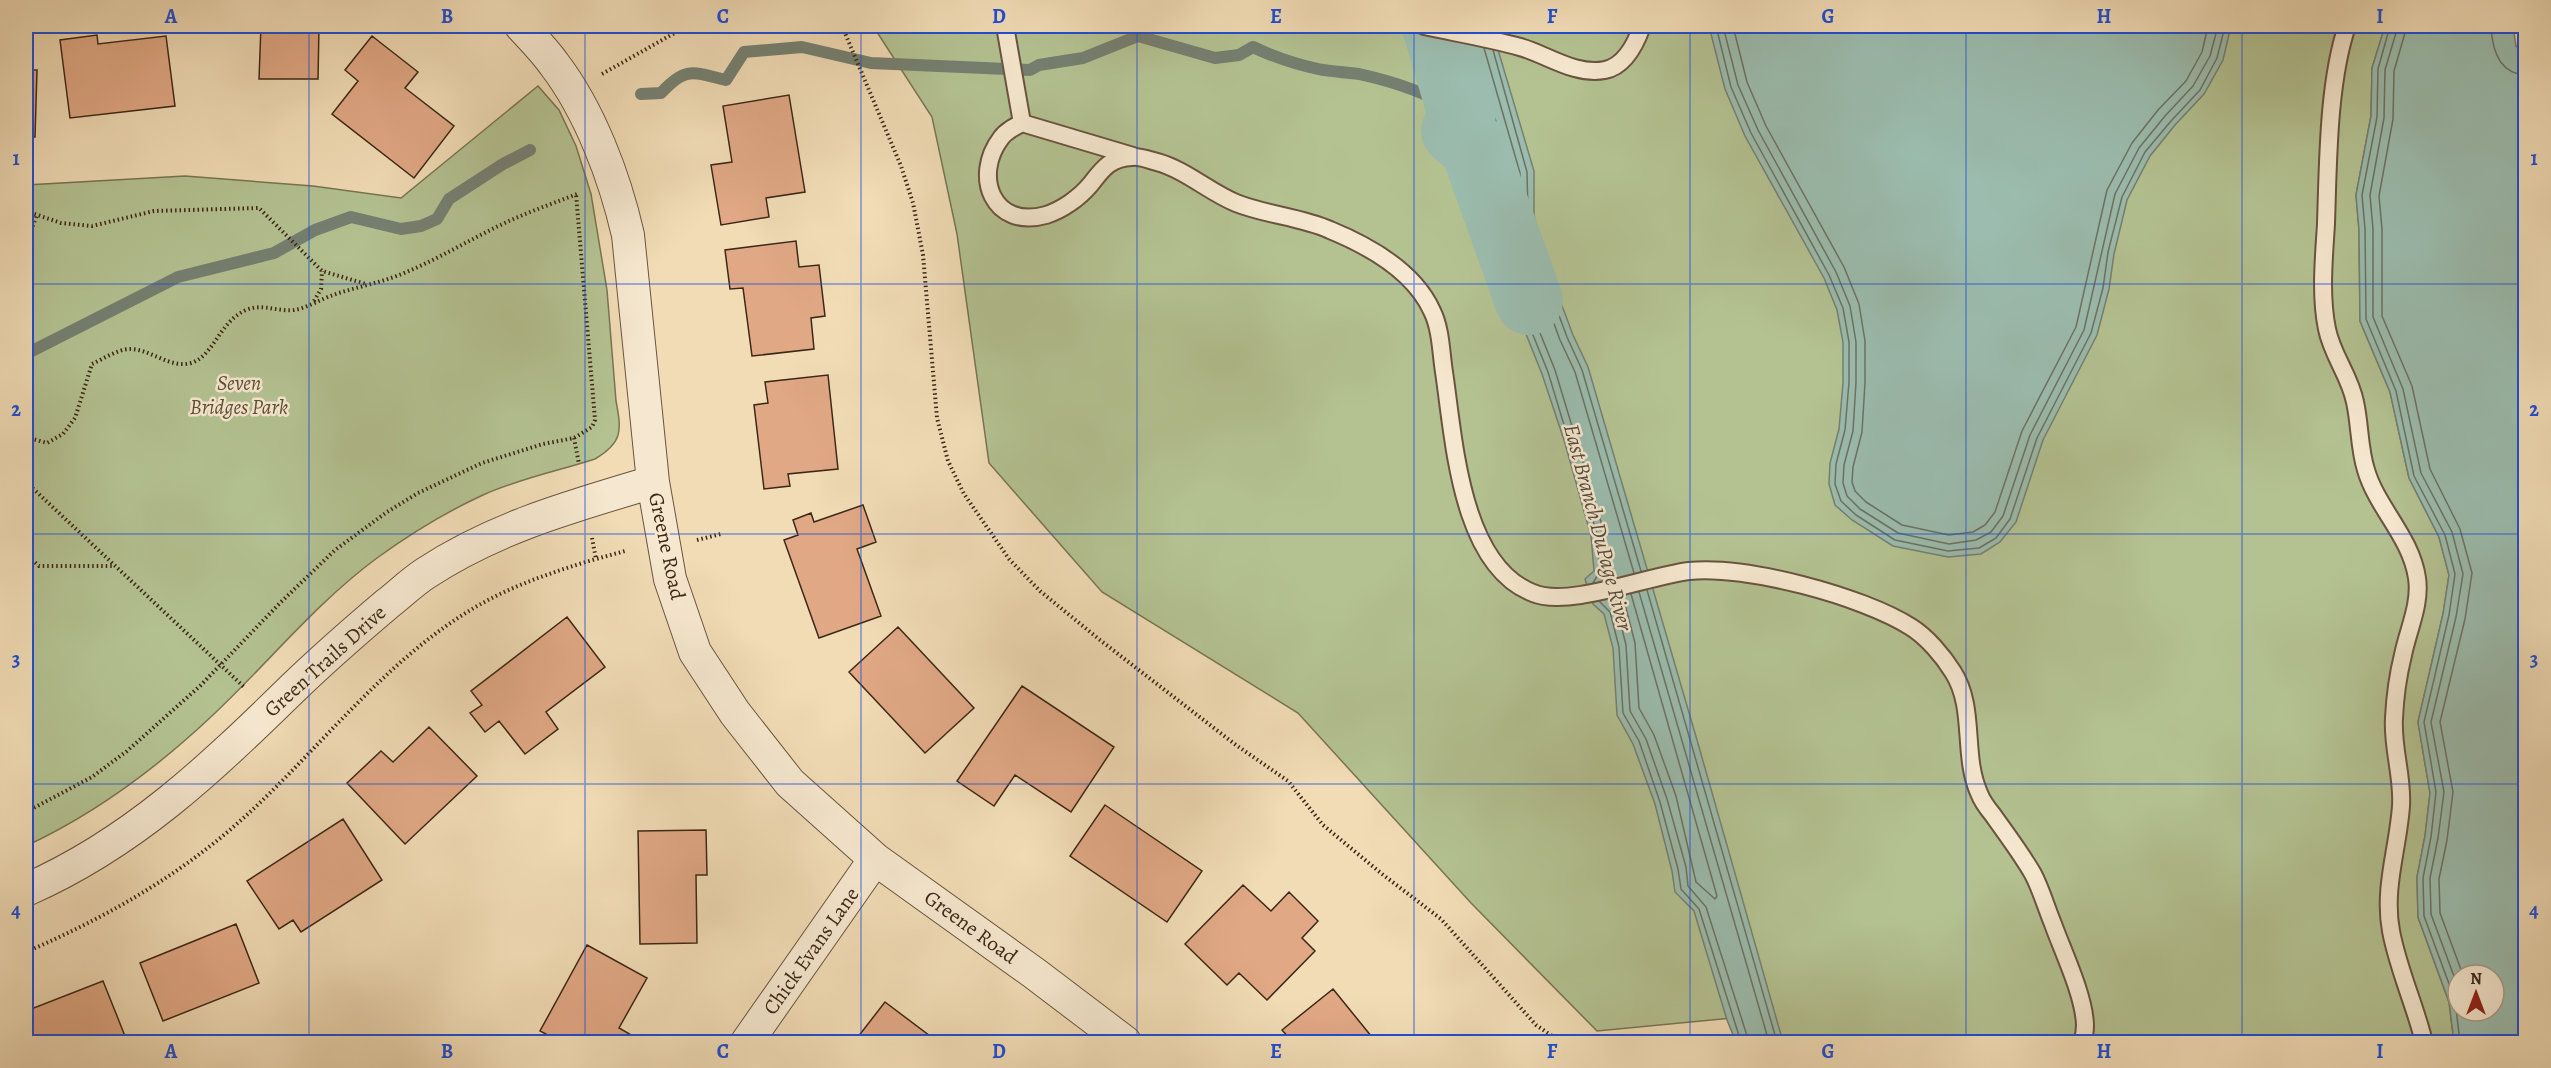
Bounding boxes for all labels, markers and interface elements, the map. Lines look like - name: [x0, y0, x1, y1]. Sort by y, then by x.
- text: A: [164, 3, 178, 30]
- text: B: [441, 3, 453, 30]
- text: C: [717, 3, 729, 30]
- text: D: [992, 3, 1006, 30]
- text: E: [1270, 3, 1282, 30]
- text: F: [1547, 3, 1558, 30]
- text: G: [1821, 3, 1835, 30]
- text: H: [2097, 3, 2112, 30]
- text: I: [2376, 3, 2384, 30]
- text: 1: [12, 145, 20, 172]
- text: 1: [2530, 145, 2538, 172]
- park label: Seven Bridges Park: [190, 369, 288, 421]
- text: 2: [11, 396, 21, 423]
- text: 2: [2529, 396, 2539, 423]
- water label: East Branch DuPage River: [1556, 421, 1640, 635]
- street label: Greene Road: [642, 490, 692, 603]
- street label: Green Trails Drive: [258, 599, 392, 723]
- text: 3: [12, 646, 20, 673]
- text: 3: [2530, 646, 2538, 673]
- street label: Chick Evans Lane: [757, 882, 865, 1020]
- street label: Greene Road: [919, 884, 1024, 971]
- text: 4: [11, 897, 21, 924]
- text: 4: [2529, 897, 2539, 924]
- north arrow: [2446, 963, 2506, 1023]
- text: N: [2470, 968, 2482, 990]
- text: A: [164, 1038, 178, 1065]
- text: B: [441, 1038, 453, 1065]
- text: C: [717, 1038, 729, 1065]
- text: D: [992, 1038, 1006, 1065]
- text: E: [1270, 1038, 1282, 1065]
- text: F: [1547, 1038, 1558, 1065]
- text: G: [1821, 1038, 1835, 1065]
- text: H: [2097, 1038, 2112, 1065]
- text: I: [2376, 1038, 2384, 1065]

